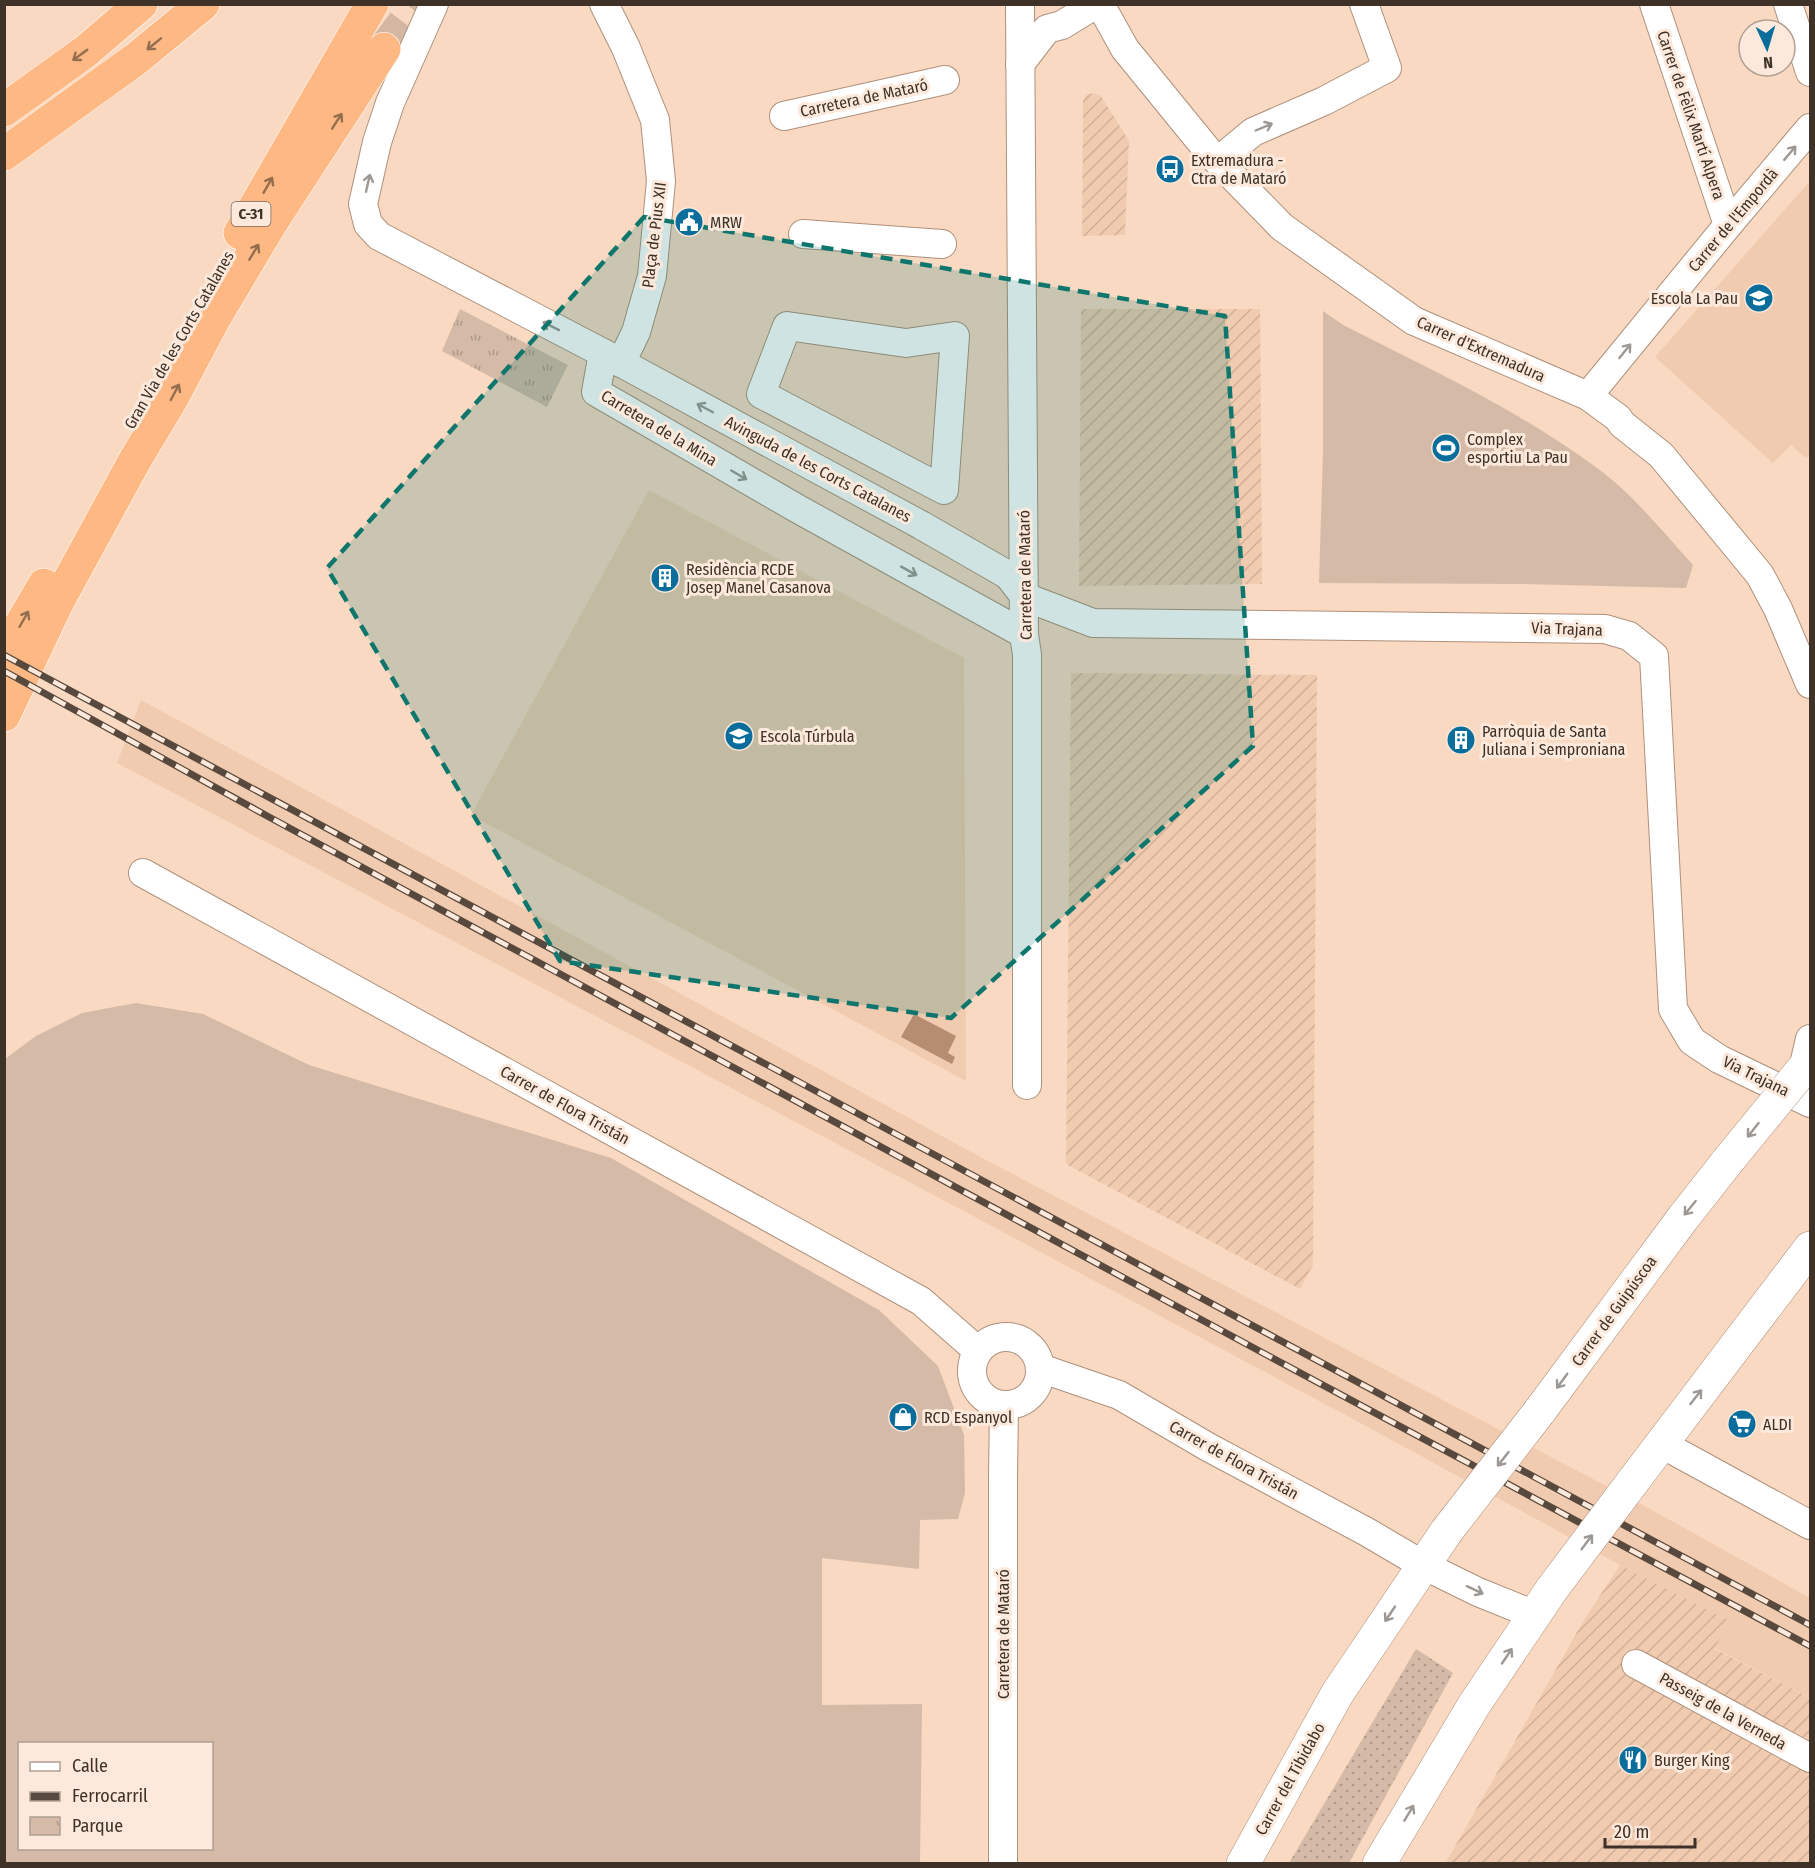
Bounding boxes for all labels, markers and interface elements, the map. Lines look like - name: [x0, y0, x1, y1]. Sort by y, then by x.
- north arrow: [1737, 18, 1797, 78]
- street label: Carrer de Fèlix Martí Alpera: [1653, 28, 1729, 202]
- one-way arrow: [146, 38, 162, 51]
- one-way arrow: [72, 49, 88, 62]
- text: N: [1763, 53, 1773, 72]
- street label: Carretera de Mataró: [798, 75, 930, 121]
- one-way arrow: [332, 113, 344, 130]
- one-way arrow: [1255, 120, 1273, 132]
- one-way arrow: [1783, 145, 1796, 161]
- place label: Extremadura - Ctra de Mataró: [1191, 151, 1287, 188]
- bus stop icon: Extremadura - Ctra de Mataró: [1154, 153, 1186, 185]
- street label: Carrer de l'Empordà: [1684, 164, 1782, 276]
- one-way arrow: [363, 173, 374, 193]
- one-way arrow: [262, 177, 274, 194]
- street label: Plaça de Pius XII: [638, 181, 670, 289]
- road number: C-31: [232, 202, 270, 226]
- public building icon: MRW: [673, 206, 705, 238]
- place label: MRW: [710, 213, 742, 232]
- one-way arrow: [248, 244, 260, 261]
- street label: Gran Via de les Corts Catalanes: [120, 247, 238, 432]
- school or university icon: Escola La Pau: [1743, 282, 1775, 314]
- place label: Escola La Pau: [1651, 289, 1738, 308]
- street label: Carrer d'Extremadura: [1414, 312, 1548, 386]
- one-way arrow: [543, 320, 560, 332]
- one-way arrow: [1618, 344, 1632, 359]
- one-way arrow: [170, 383, 181, 401]
- street label: Carretera de la Mina: [598, 386, 720, 470]
- one-way arrow: [697, 402, 714, 414]
- street label: Avinguda de les Corts Catalanes: [722, 412, 915, 526]
- place label: Complex esportiu La Pau: [1467, 430, 1568, 467]
- sports icon: Complex esportiu La Pau: [1430, 432, 1462, 464]
- one-way arrow: [730, 469, 747, 481]
- street label: Carretera de Mataró: [1014, 510, 1036, 640]
- place label: Residència RCDE Josep Manel Casanova: [686, 560, 831, 597]
- building icon: Residència RCDE Josep Manel Casanova: [649, 562, 681, 594]
- one-way arrow: [900, 565, 917, 577]
- one-way arrow: [19, 611, 31, 628]
- street label: Via Trajana: [1531, 618, 1603, 640]
- school or university icon: Escola Túrbula: [723, 720, 755, 752]
- place label: Parròquia de Santa Juliana i Semproniana: [1482, 722, 1626, 759]
- building icon: Parròquia de Santa Juliana i Semproniana: [1445, 724, 1477, 756]
- place label: Escola Túrbula: [760, 727, 855, 746]
- street label: Via Trajana: [1720, 1052, 1792, 1100]
- street label: Carrer de Flora Tristán: [497, 1062, 633, 1148]
- one-way arrow: [1746, 1122, 1759, 1138]
- one-way arrow: [1684, 1200, 1697, 1216]
- street label: Carrer de Guipúscoa: [1568, 1252, 1661, 1370]
- one-way arrow: [1555, 1373, 1568, 1389]
- one-way arrow: [1689, 1389, 1702, 1405]
- shop icon: RCD Espanyol: [887, 1401, 919, 1433]
- place label: RCD Espanyol: [924, 1408, 1012, 1427]
- supermarket icon: ALDI: [1726, 1408, 1758, 1440]
- place label: ALDI: [1763, 1415, 1792, 1434]
- street label: Carrer de Flora Tristán: [1166, 1417, 1302, 1503]
- one-way arrow: [1497, 1450, 1509, 1466]
- one-way arrow: [1581, 1534, 1594, 1550]
- street label: Carretera de Mataró: [994, 1569, 1013, 1699]
- one-way arrow: [1466, 1585, 1484, 1597]
- one-way arrow: [1384, 1605, 1396, 1622]
- one-way arrow: [1501, 1649, 1513, 1665]
- street label: Passeig de la Verneda: [1656, 1668, 1790, 1754]
- street label: Carrer del Tibidabo: [1251, 1719, 1329, 1839]
- legend: [18, 1742, 213, 1850]
- restaurant icon: Burger King: [1617, 1744, 1649, 1776]
- place label: Burger King: [1654, 1751, 1730, 1770]
- text: Calle: [72, 1755, 108, 1777]
- text: Ferrocarril: [72, 1785, 148, 1807]
- one-way arrow: [1403, 1805, 1415, 1822]
- scale bar: [1605, 1811, 1695, 1849]
- text: Parque: [72, 1815, 123, 1837]
- text: 20 m: [1614, 1821, 1649, 1843]

